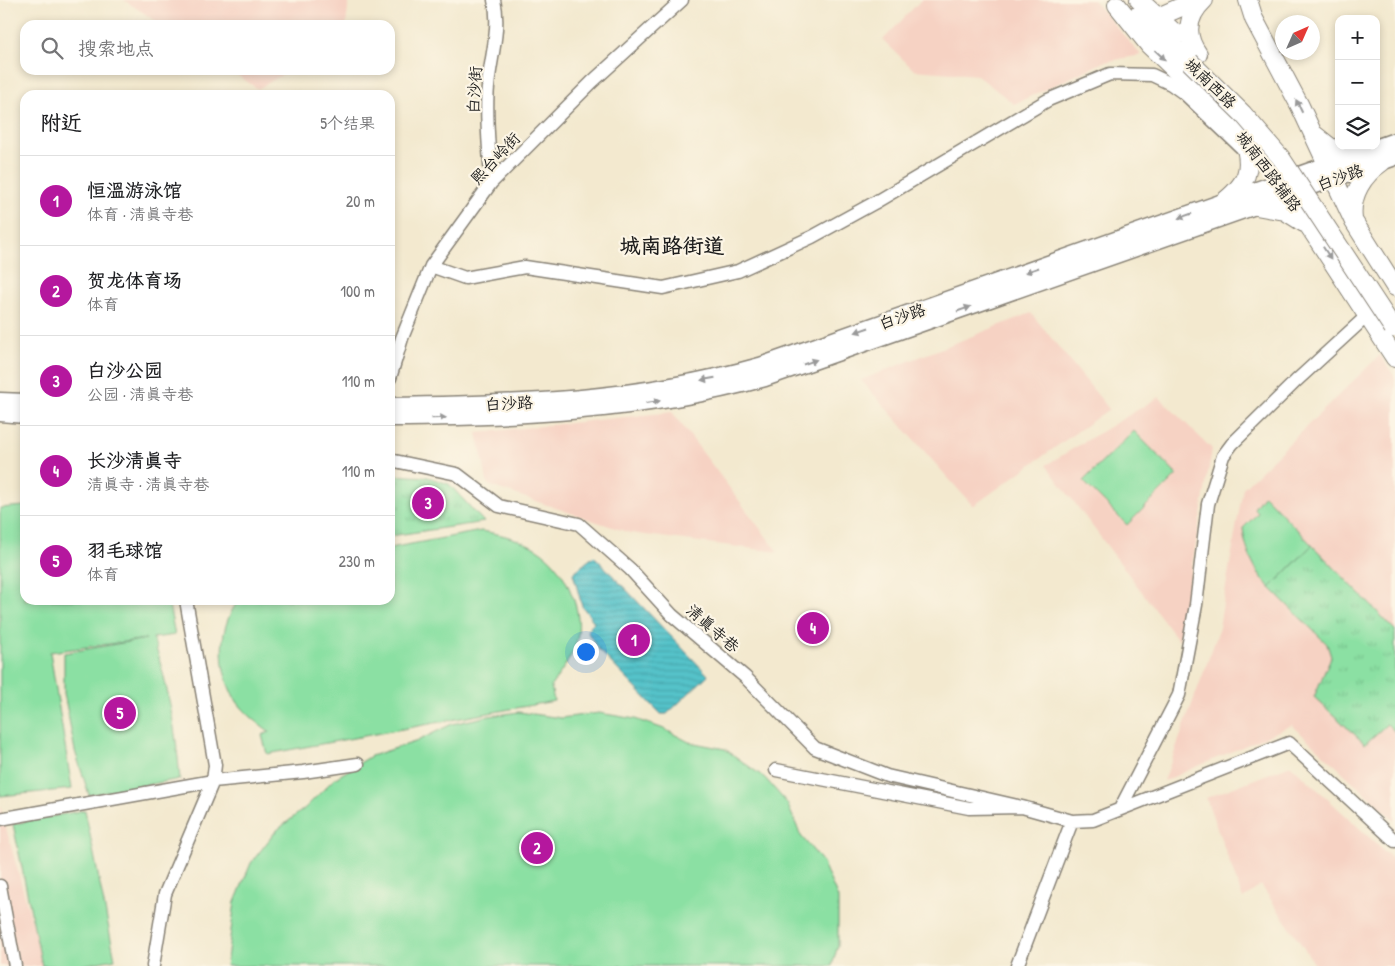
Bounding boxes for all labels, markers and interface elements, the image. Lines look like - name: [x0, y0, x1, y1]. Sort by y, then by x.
- north arrow: [1275, 15, 1320, 60]
- map controls: [1335, 15, 1380, 150]
- button: +: [1335, 15, 1380, 60]
- search box: [20, 20, 395, 75]
- icon: search: [38, 34, 66, 62]
- text: 搜索地点: [78, 35, 154, 61]
- one-way arrow: [1154, 49, 1166, 61]
- street label: 城南西路: [1180, 53, 1242, 113]
- button: −: [1335, 60, 1380, 105]
- street label: 白沙街: [462, 65, 486, 115]
- one-way arrow: [1295, 98, 1303, 113]
- button: layers: [1335, 105, 1380, 150]
- text: 附近: [40, 108, 82, 137]
- text: 5个结果: [320, 112, 375, 134]
- street label: 城南西路辅路: [1231, 126, 1307, 216]
- street label: 熙台岭街: [465, 127, 525, 189]
- street label: 白沙路: [1314, 158, 1366, 196]
- text: 恒温游泳馆: [87, 177, 182, 203]
- text: 1: [53, 190, 59, 212]
- text: 20 m: [346, 190, 375, 212]
- text: 体育 · 清真寺巷: [87, 203, 194, 225]
- one-way arrow: [1178, 213, 1193, 220]
- district label: 城南路街道: [620, 231, 725, 260]
- one-way arrow: [1322, 246, 1331, 259]
- one-way arrow: [1024, 266, 1039, 274]
- text: 贺龙体育场: [87, 267, 182, 293]
- text: 2: [52, 280, 60, 302]
- text: 100 m: [340, 280, 375, 302]
- text: 体育: [87, 293, 119, 315]
- street label: 白沙路: [876, 298, 928, 334]
- one-way arrow: [956, 305, 971, 312]
- one-way arrow: [854, 326, 869, 334]
- text: 白沙公园: [87, 357, 163, 383]
- one-way arrow: [803, 358, 818, 366]
- text: 3: [52, 370, 60, 392]
- text: 110 m: [342, 370, 375, 392]
- one-way arrow: [699, 376, 715, 384]
- text: 公园 · 清真寺巷: [87, 383, 194, 405]
- street label: 白沙路: [484, 391, 534, 415]
- one-way arrow: [645, 398, 661, 406]
- one-way arrow: [431, 414, 447, 422]
- text: 长沙清真寺: [87, 447, 182, 473]
- text: 4: [53, 460, 59, 482]
- text: 110 m: [342, 460, 375, 482]
- text: 清真寺 · 清真寺巷: [87, 473, 210, 495]
- pin: 3: [412, 484, 444, 522]
- text: 羽毛球馆: [87, 537, 163, 563]
- text: 5: [53, 550, 59, 572]
- text: 230 m: [339, 550, 375, 572]
- text: 体育: [87, 563, 119, 585]
- street label: 清真寺巷: [682, 599, 744, 657]
- pin: 4: [797, 609, 829, 647]
- pin: 1: [618, 621, 650, 659]
- your location: [573, 639, 599, 665]
- pin: 5: [104, 694, 136, 732]
- pin: 2: [521, 829, 553, 867]

